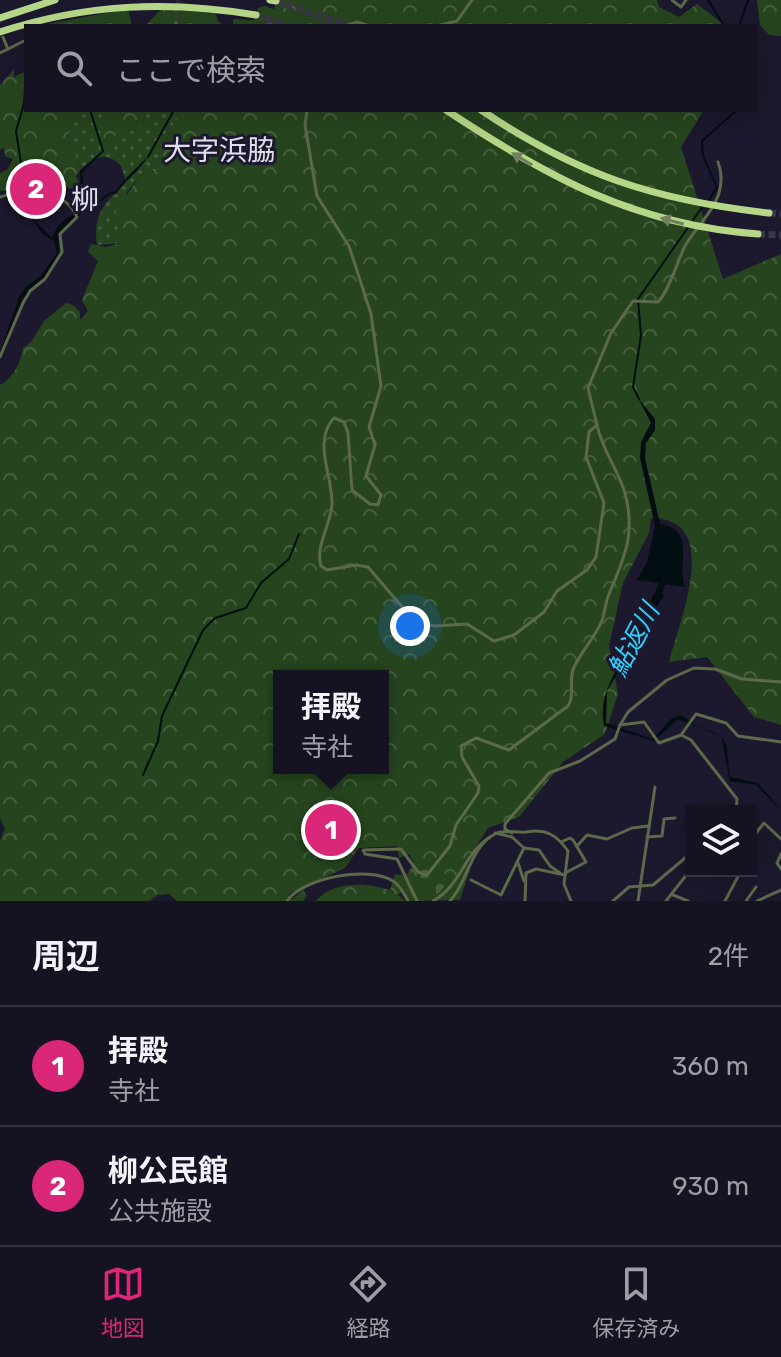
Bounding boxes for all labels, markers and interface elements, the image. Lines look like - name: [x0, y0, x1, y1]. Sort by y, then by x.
- search box: [24, 24, 757, 112]
- icon: search: [52, 46, 96, 90]
- text: ここで検索: [116, 53, 266, 89]
- district label: 大字浜脇: [163, 134, 275, 167]
- one-way arrow: [511, 153, 533, 167]
- pin: 2: [10, 159, 62, 219]
- district label: 柳: [71, 183, 99, 216]
- one-way arrow: [660, 215, 685, 227]
- water label: 鮎返川: [602, 596, 667, 682]
- your location: [390, 606, 430, 646]
- popup: [273, 670, 389, 774]
- text: 拝殿: [301, 689, 361, 725]
- text: 寺社: [301, 732, 353, 763]
- pin: 1: [305, 800, 357, 860]
- map controls: [685, 805, 757, 877]
- button: layers: [685, 805, 757, 877]
- text: 周辺: [32, 936, 100, 977]
- text: 2件: [708, 941, 749, 972]
- text: 拝殿: [108, 1033, 168, 1069]
- text: 1: [52, 1051, 64, 1082]
- text: 360 m: [672, 1051, 749, 1082]
- text: 寺社: [108, 1076, 160, 1107]
- text: 柳公民館: [108, 1153, 228, 1189]
- text: 2: [50, 1171, 66, 1202]
- text: 930 m: [672, 1171, 749, 1202]
- text: 公共施設: [108, 1196, 212, 1227]
- tab: 地図: [101, 1262, 145, 1342]
- tab: 経路: [346, 1262, 390, 1342]
- tab: 保存済み: [592, 1262, 680, 1342]

